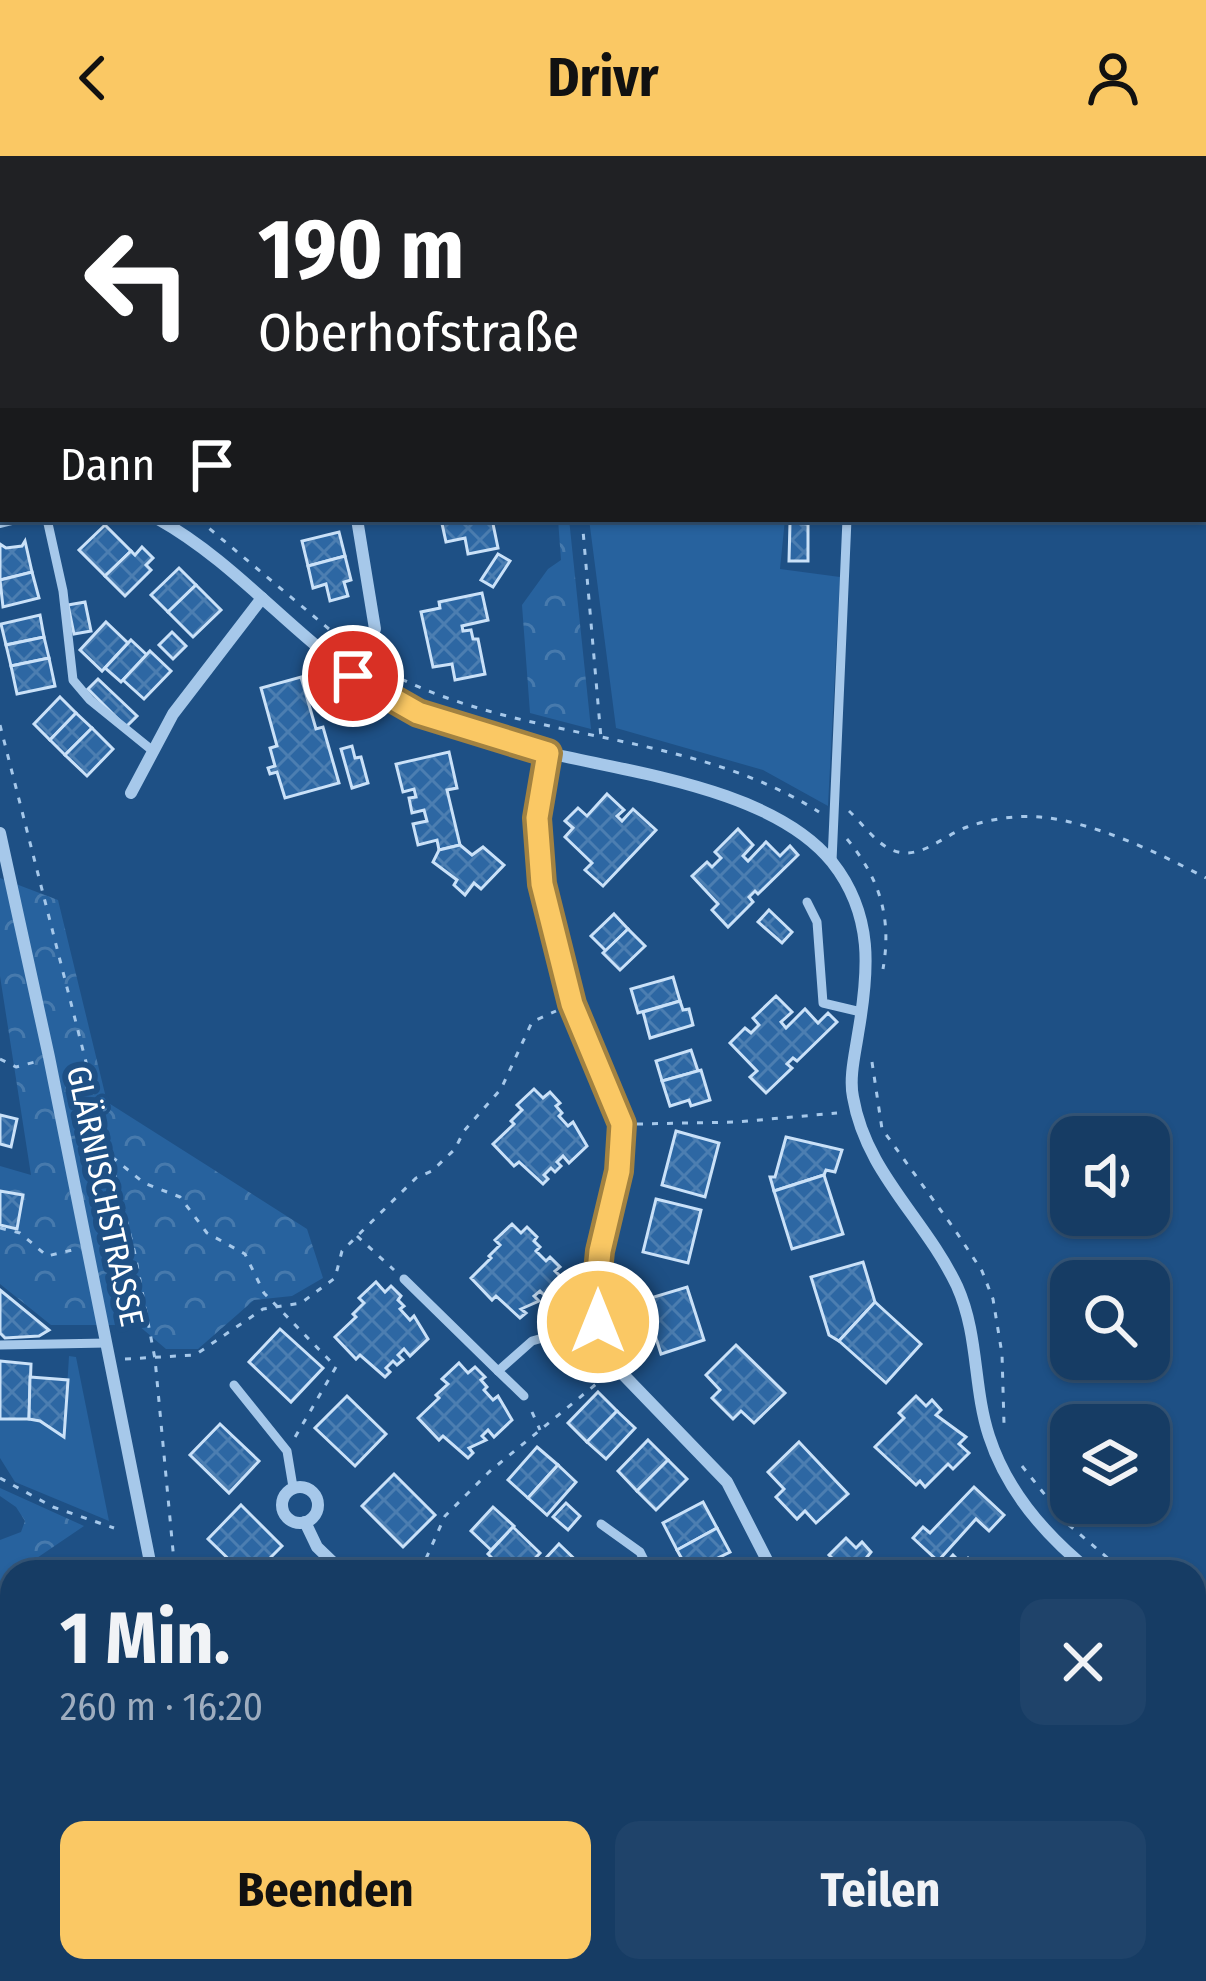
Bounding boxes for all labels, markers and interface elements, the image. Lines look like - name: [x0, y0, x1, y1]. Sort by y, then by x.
- icon: back: [60, 45, 126, 111]
- icon: person: [1080, 45, 1146, 111]
- text: Drivr: [547, 46, 659, 110]
- text: 190 m: [258, 199, 464, 300]
- icon: left: [60, 204, 216, 360]
- text: Oberhofstraße: [258, 301, 579, 365]
- icon: arrive: [179, 432, 245, 498]
- text: Dann: [60, 438, 155, 492]
- pin: [302, 625, 404, 727]
- icon: arrive: [320, 643, 386, 709]
- street label: GLÄRNISCHSTRASSE: [58, 1062, 152, 1330]
- map controls: [1050, 1116, 1170, 1524]
- button: sound: [1050, 1116, 1170, 1236]
- position arrow: [535, 1259, 661, 1385]
- button: search: [1050, 1260, 1170, 1380]
- button: layers: [1050, 1404, 1170, 1524]
- text: 1 Min.: [60, 1596, 230, 1682]
- button: close: [1020, 1599, 1146, 1725]
- text: 260 m · 16:20: [60, 1684, 263, 1730]
- button: Beenden: [60, 1821, 591, 1959]
- button: Teilen: [615, 1821, 1146, 1959]

